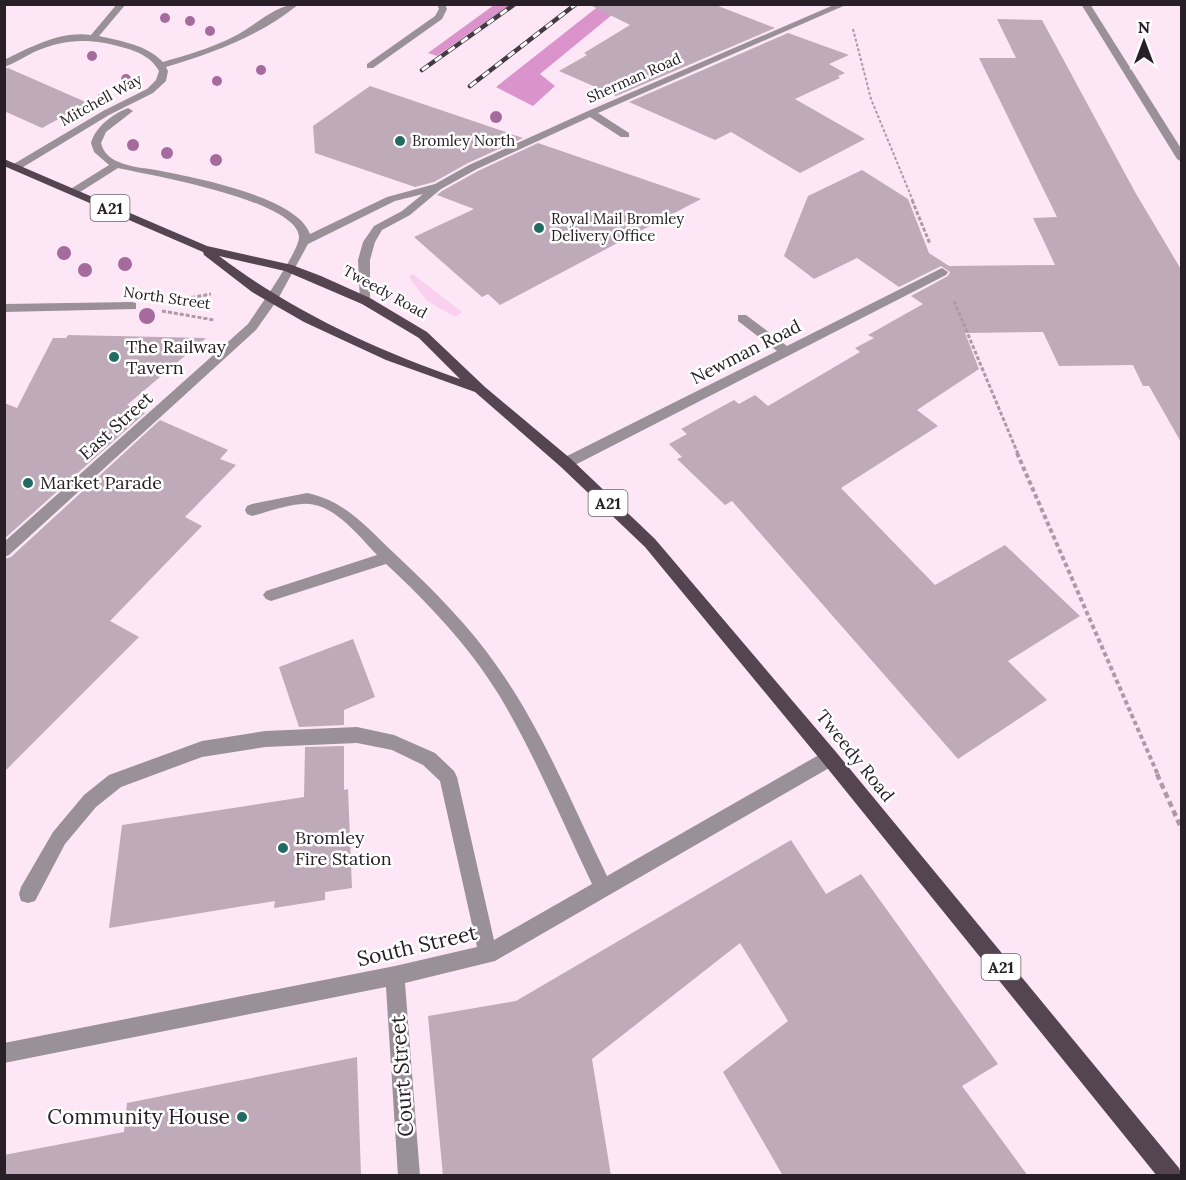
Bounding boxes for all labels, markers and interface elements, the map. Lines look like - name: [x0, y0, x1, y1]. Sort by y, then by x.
- north arrow: [1114, 12, 1174, 72]
- text: N: [1138, 17, 1150, 37]
- street label: Sherman Road: [584, 48, 684, 107]
- street label: Mitchell Way: [56, 69, 145, 130]
- place label: Bromley North: [412, 131, 515, 150]
- marker: Bromley North: [393, 134, 407, 148]
- road number: A21: [90, 195, 130, 221]
- place label: Royal Mail Bromley Delivery Office: [551, 209, 684, 245]
- marker: Royal Mail Bromley Delivery Office: [532, 221, 546, 235]
- street label: Tweedy Road: [340, 261, 431, 322]
- street label: North Street: [122, 282, 212, 313]
- street label: Newman Road: [687, 314, 805, 389]
- place label: The Railway Tavern: [126, 335, 227, 379]
- marker: The Railway Tavern: [107, 350, 121, 364]
- street label: East Street: [74, 386, 157, 465]
- place label: Market Parade: [40, 471, 162, 494]
- marker: Market Parade: [21, 476, 35, 490]
- road number: A21: [588, 490, 628, 516]
- street label: Tweedy Road: [811, 705, 900, 807]
- place label: Bromley Fire Station: [295, 826, 392, 870]
- marker: Bromley Fire Station: [276, 841, 290, 855]
- street label: South Street: [354, 918, 480, 972]
- road number: A21: [982, 954, 1020, 980]
- street label: Court Street: [384, 1013, 419, 1138]
- place label: Community House: [47, 1103, 230, 1130]
- marker: Community House: [235, 1110, 249, 1124]

